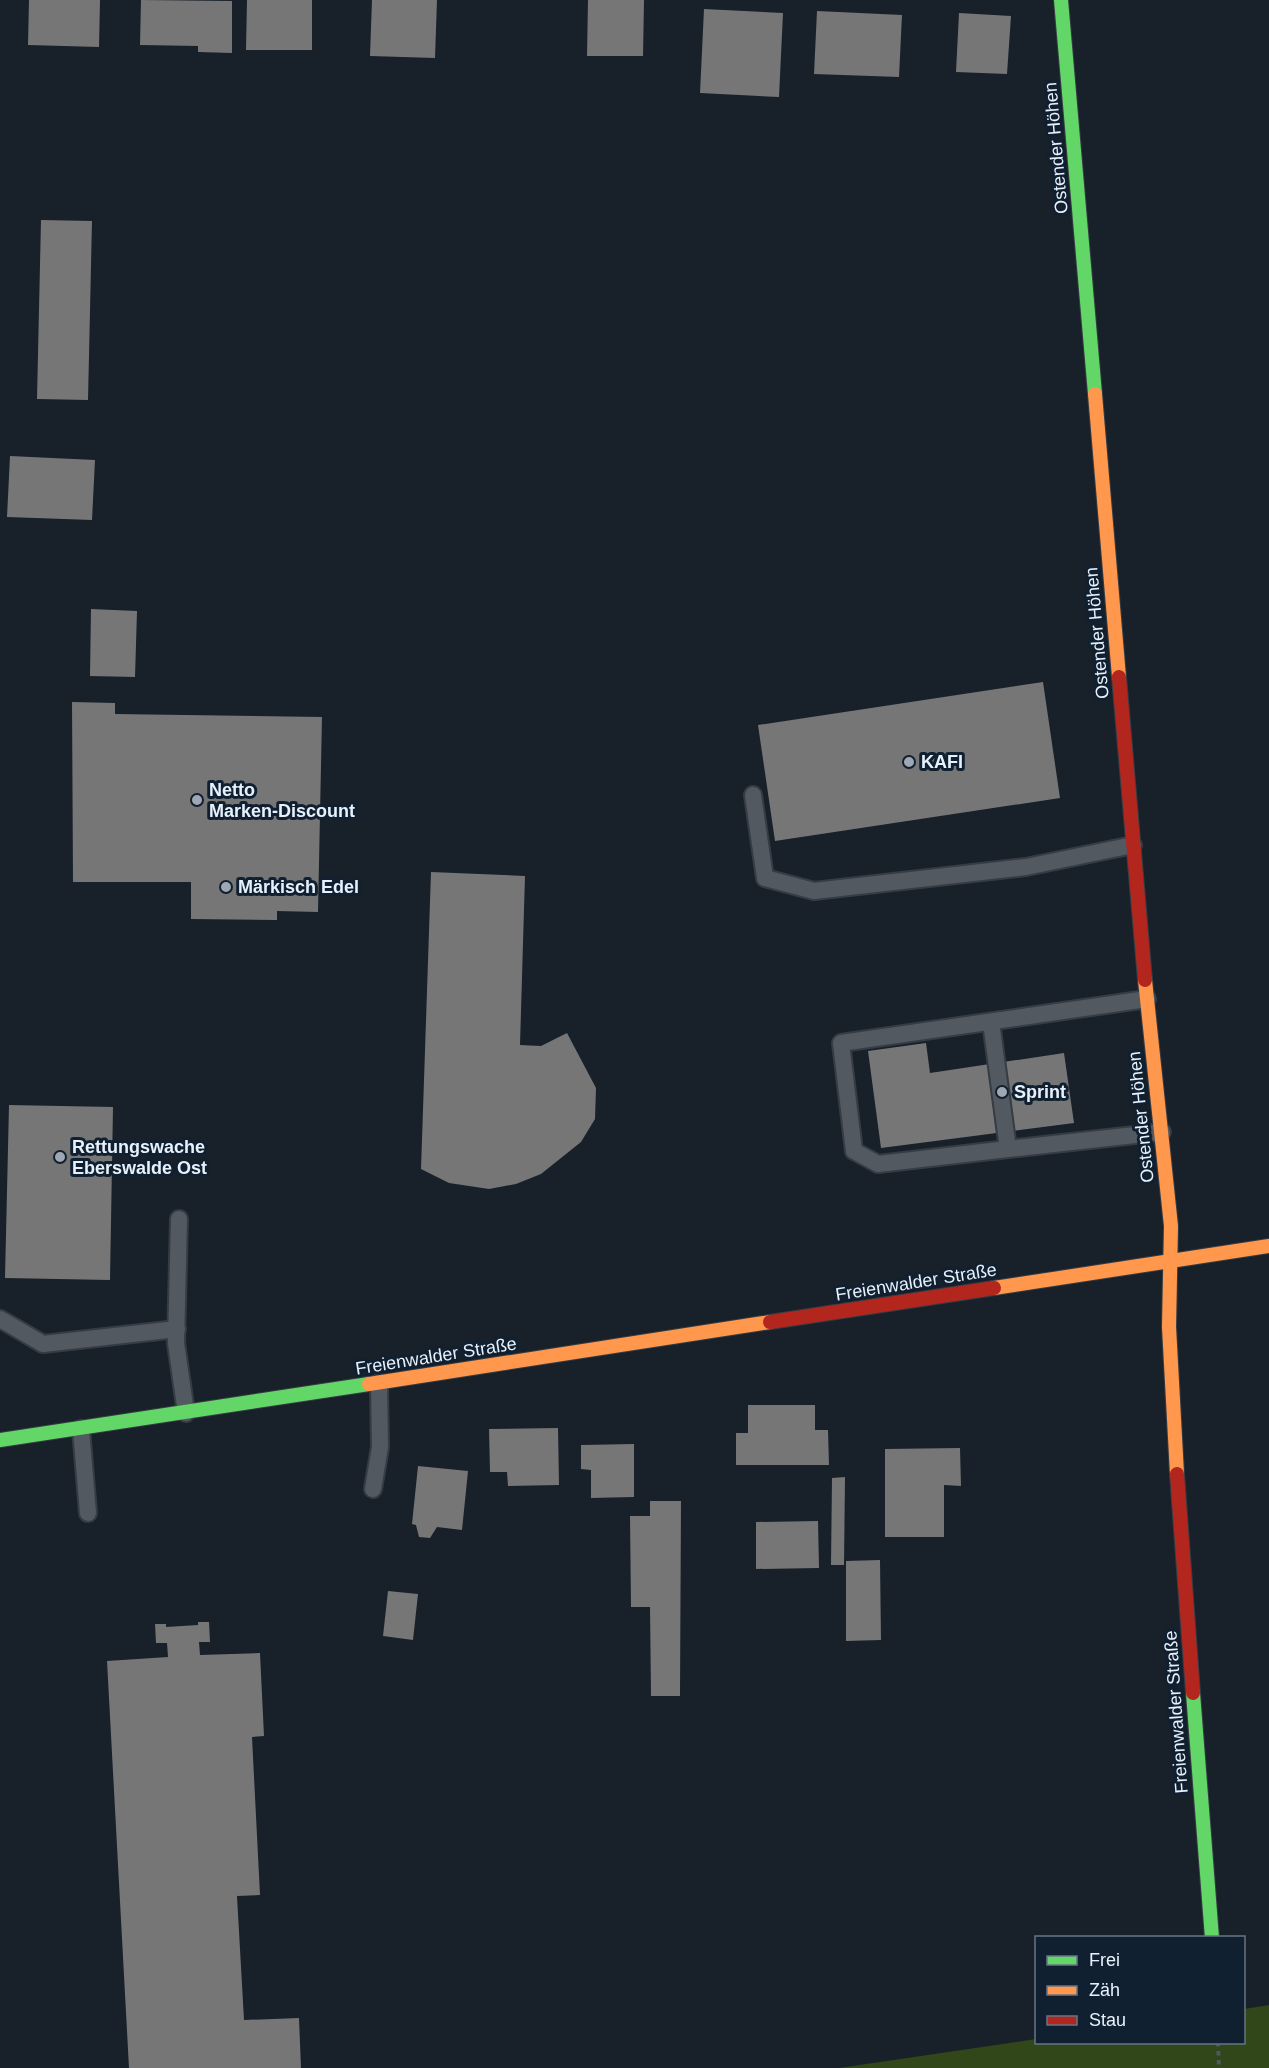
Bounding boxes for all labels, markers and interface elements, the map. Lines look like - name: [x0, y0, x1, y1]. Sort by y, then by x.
- street label: Ostender Höhen: [1040, 81, 1072, 215]
- street label: Ostender Höhen: [1081, 566, 1113, 700]
- place label: KAFI: [921, 752, 963, 772]
- marker: KAFI: [902, 755, 916, 769]
- place label: Netto Marken-Discount: [209, 780, 355, 821]
- marker: Netto Marken-Discount: [190, 793, 204, 807]
- place label: Märkisch Edel: [238, 877, 359, 897]
- marker: Märkisch Edel: [219, 880, 233, 894]
- street label: Ostender Höhen: [1124, 1050, 1158, 1184]
- place label: Sprint: [1014, 1082, 1066, 1102]
- marker: Sprint: [995, 1085, 1009, 1099]
- place label: Rettungswache Eberswalde Ost: [72, 1137, 207, 1178]
- marker: Rettungswache Eberswalde Ost: [53, 1150, 67, 1164]
- street label: Freienwalder Straße: [834, 1259, 998, 1305]
- street label: Freienwalder Straße: [354, 1333, 518, 1379]
- street label: Freienwalder Straße: [1160, 1630, 1192, 1794]
- legend: [1035, 1936, 1245, 2044]
- text: Frei: [1089, 1950, 1120, 1970]
- text: Zäh: [1089, 1980, 1120, 2000]
- text: Stau: [1089, 2010, 1126, 2030]

